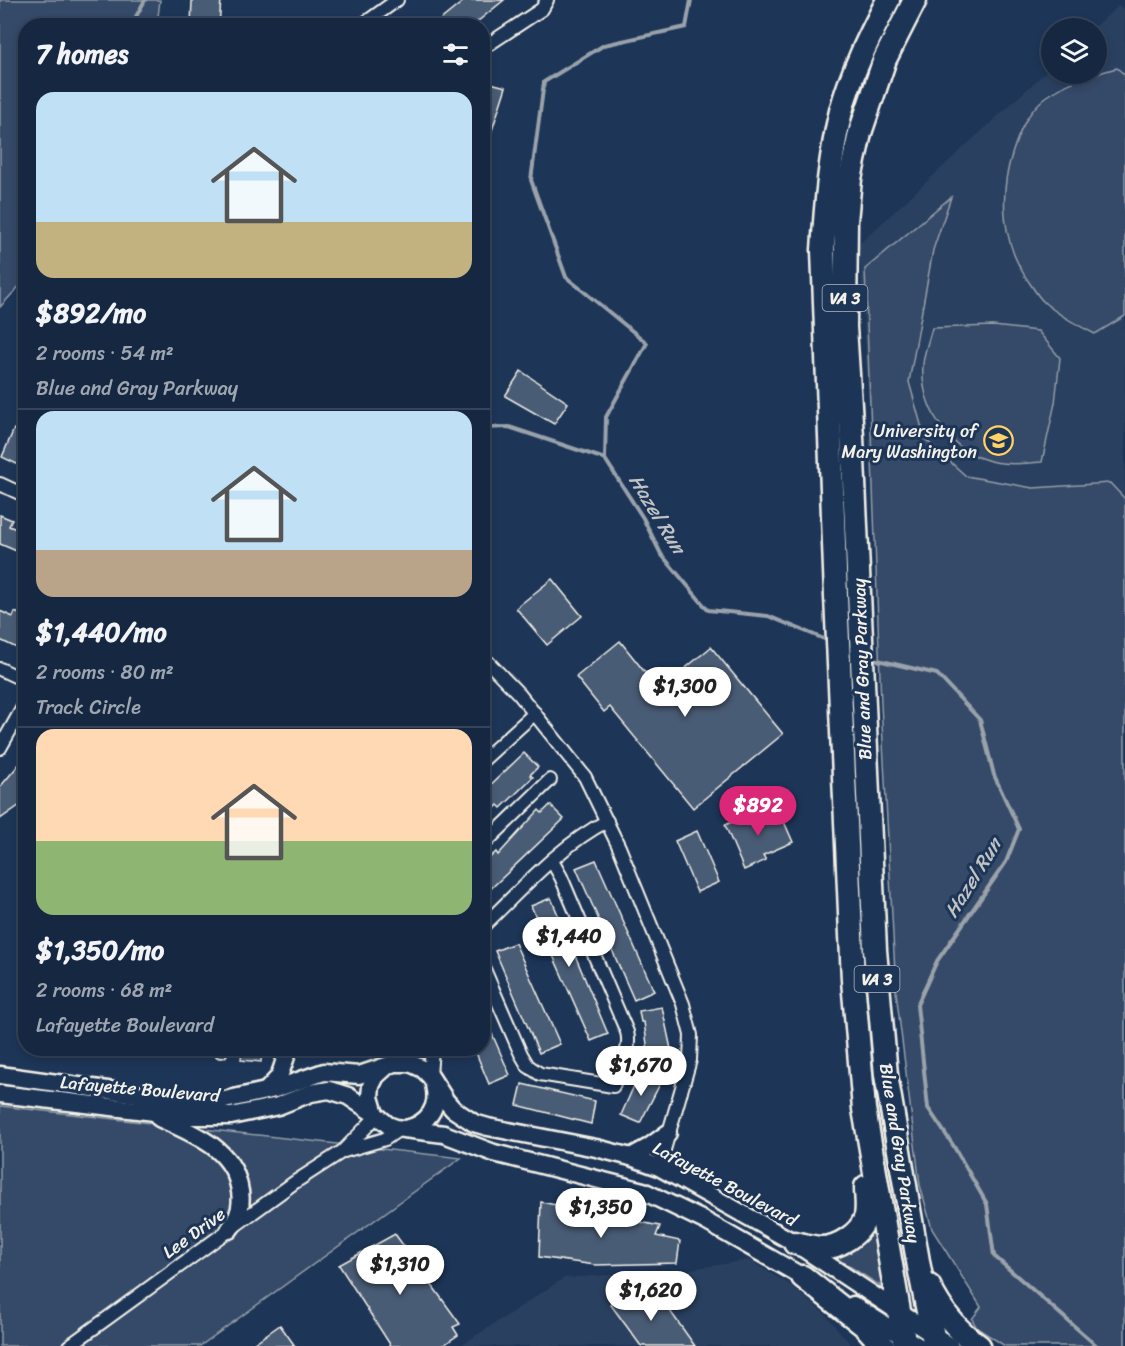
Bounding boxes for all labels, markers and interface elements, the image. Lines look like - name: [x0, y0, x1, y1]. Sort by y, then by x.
- map controls: [1041, 18, 1107, 84]
- button: layers: [1041, 18, 1107, 84]
- text: 7 homes: [36, 31, 128, 77]
- icon: filters: [439, 38, 472, 71]
- icon: home: [200, 131, 308, 239]
- road number: VA 3: [822, 285, 868, 311]
- text: $892/mo: [36, 290, 146, 336]
- text: 2 rooms · 54 m²: [36, 336, 174, 371]
- text: Blue and Gray Parkway: [36, 371, 238, 406]
- place label: University of Mary Washington: [841, 415, 980, 468]
- school or university icon: University of Mary Washington: [982, 425, 1014, 457]
- icon: home: [200, 450, 308, 558]
- water label: Hazel Run: [619, 467, 696, 563]
- street label: Blue and Gray Parkway: [843, 577, 881, 760]
- text: $1,440/mo: [36, 609, 167, 655]
- text: 2 rooms · 80 m²: [36, 655, 174, 690]
- pin: $1,300: [636, 667, 734, 718]
- text: $1,300: [653, 669, 717, 704]
- text: Track Circle: [36, 690, 141, 725]
- icon: home: [200, 768, 308, 876]
- pin: $892: [722, 786, 794, 837]
- text: $892: [733, 788, 783, 823]
- water label: Hazel Run: [935, 829, 1012, 925]
- pin: $1,440: [520, 917, 618, 968]
- text: $1,440: [536, 919, 602, 954]
- text: $1,350/mo: [36, 927, 164, 973]
- road number: VA 3: [854, 966, 900, 992]
- text: 2 rooms · 68 m²: [36, 973, 172, 1008]
- text: Lafayette Boulevard: [36, 1008, 214, 1043]
- pin: $1,670: [592, 1046, 690, 1097]
- text: $1,670: [610, 1048, 672, 1083]
- street label: Blue and Gray Parkway: [870, 1061, 930, 1246]
- street label: Lafayette Boulevard: [59, 1066, 223, 1112]
- street label: Lafayette Boulevard: [647, 1132, 804, 1236]
- pin: $1,350: [552, 1188, 650, 1239]
- text: $1,350: [569, 1190, 633, 1225]
- street label: Lee Drive: [155, 1199, 233, 1267]
- pin: $1,310: [351, 1245, 449, 1296]
- text: $1,310: [370, 1247, 430, 1282]
- pin: $1,620: [602, 1271, 700, 1322]
- text: $1,620: [620, 1273, 682, 1308]

